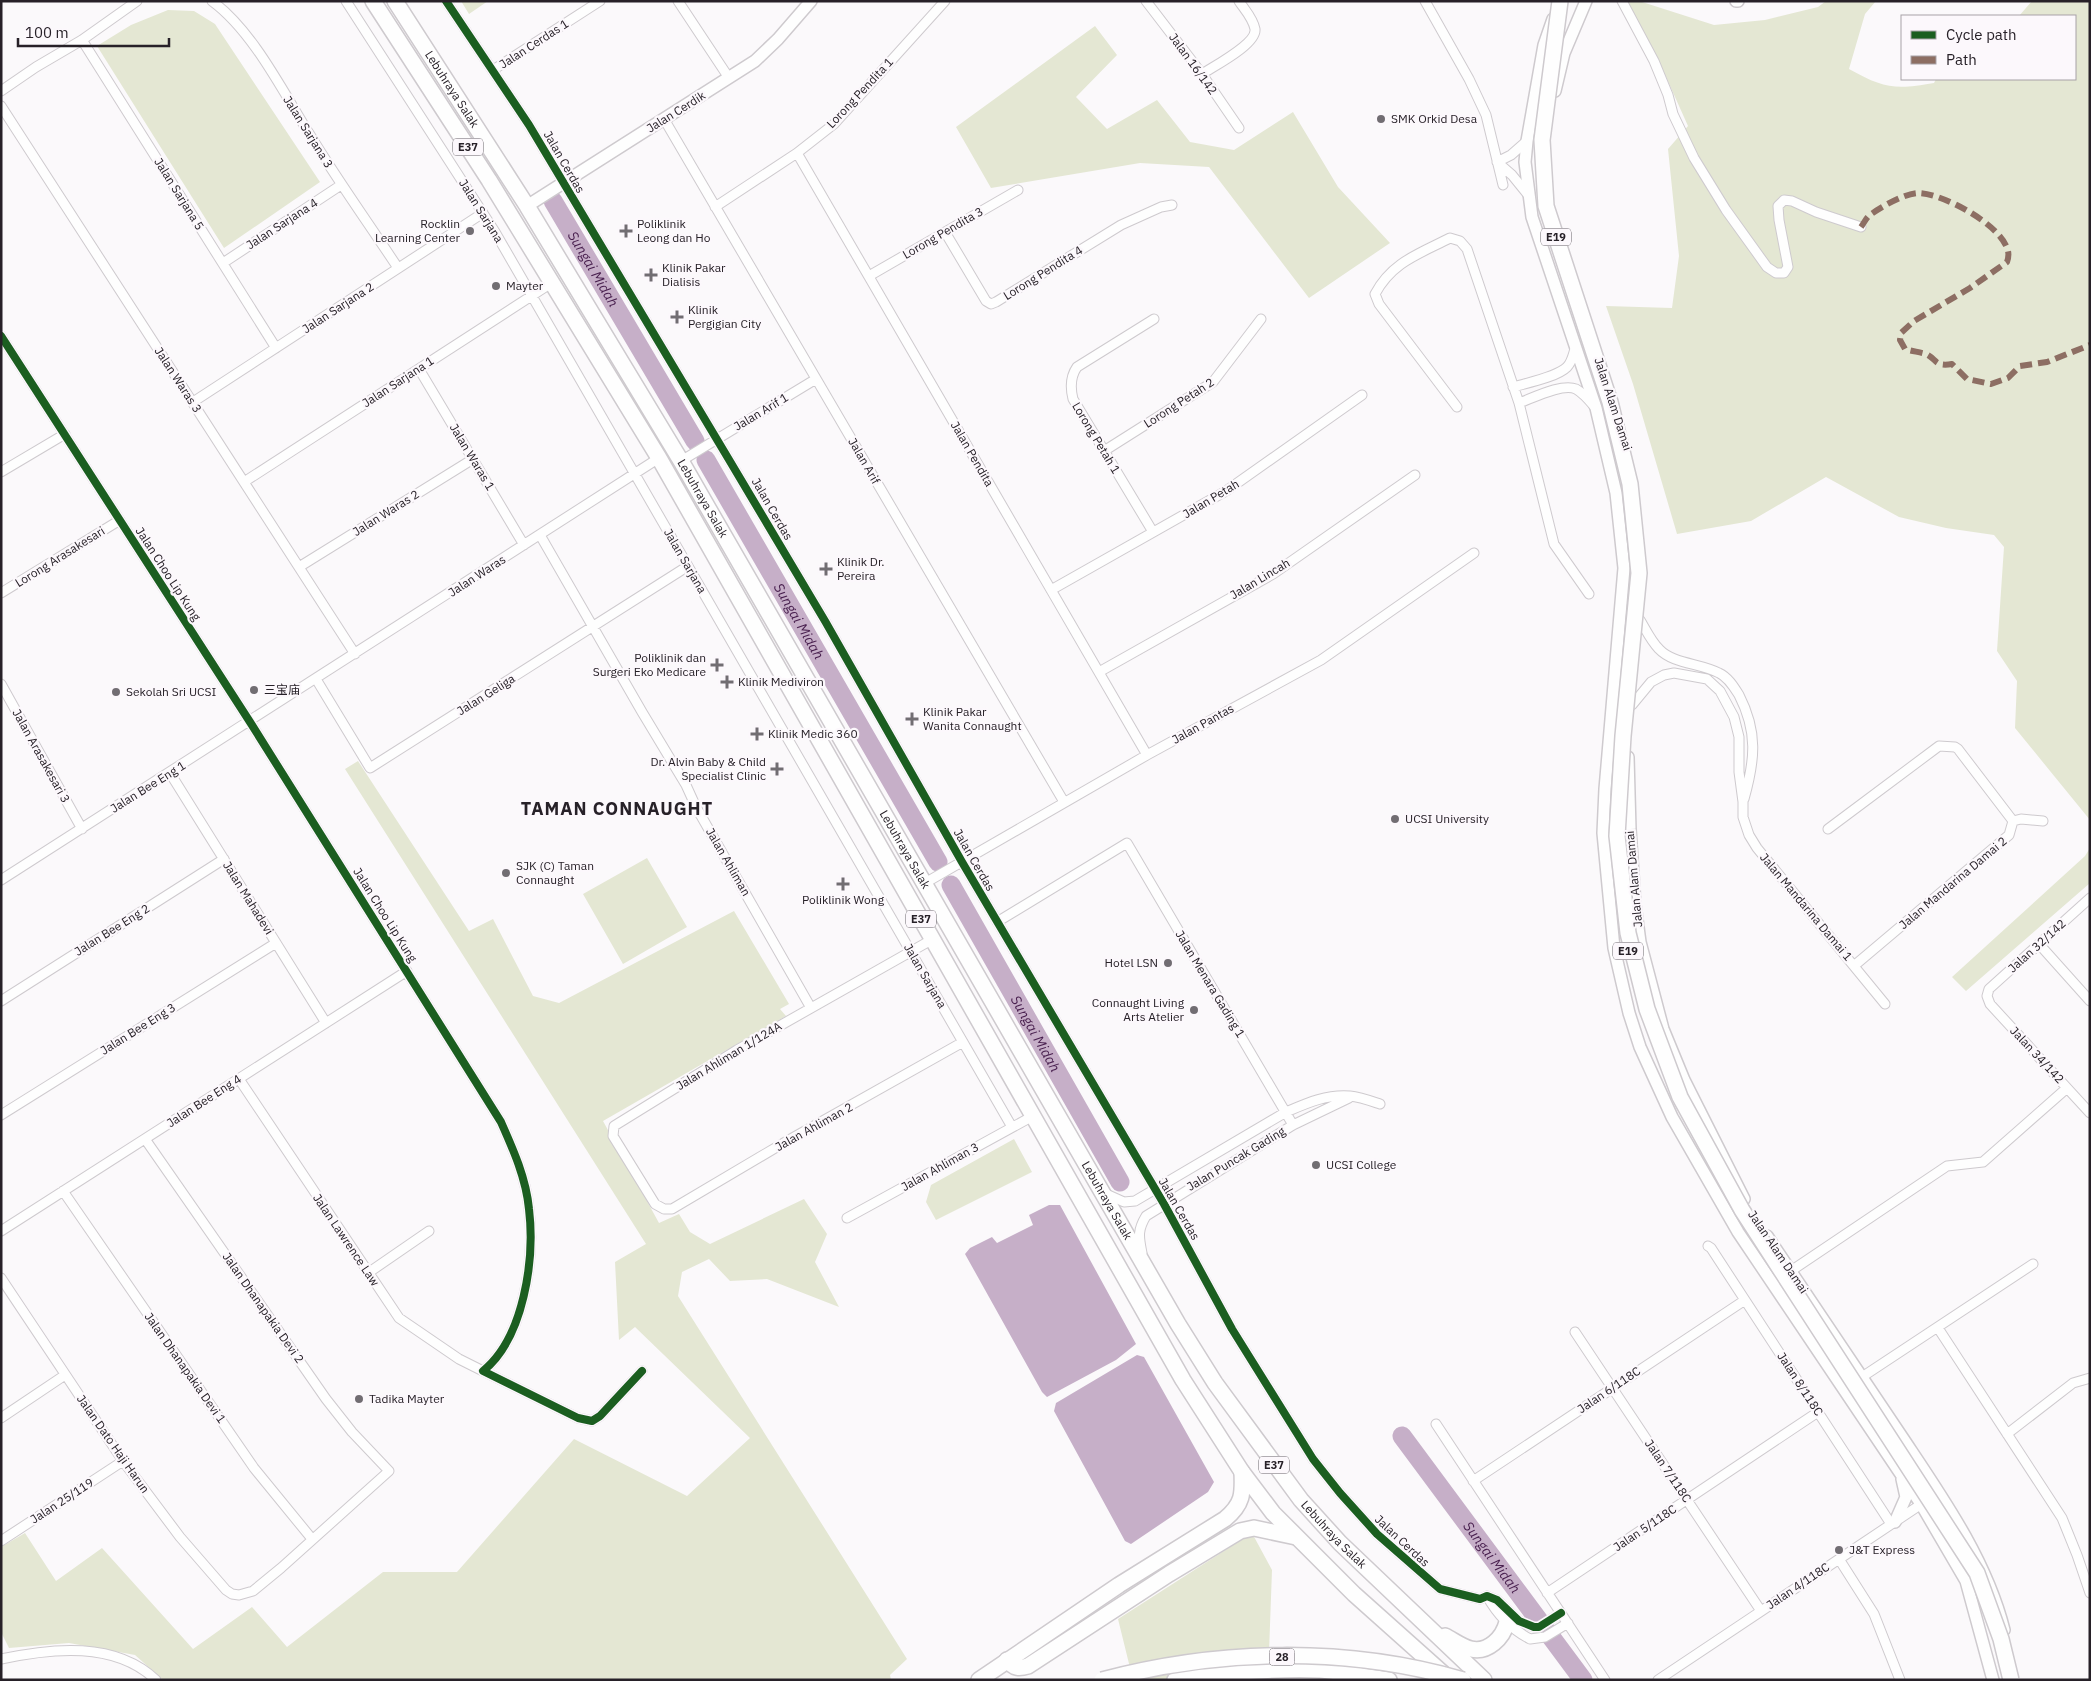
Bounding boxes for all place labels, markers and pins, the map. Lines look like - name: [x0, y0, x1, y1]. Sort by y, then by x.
- place label: SMK Orkid Desa: [1391, 111, 1478, 126]
- marker: SMK Orkid Desa: [1375, 113, 1387, 125]
- place label: Rocklin Learning Center: [375, 216, 461, 245]
- place label: Poliklinik Leong dan Ho: [637, 216, 711, 245]
- marker: Poliklinik Leong dan Ho: [619, 224, 633, 238]
- marker: Rocklin Learning Center: [464, 225, 476, 237]
- place label: Klinik Pakar Dialisis: [662, 260, 726, 289]
- marker: Klinik Pakar Dialisis: [644, 268, 658, 282]
- place label: Mayter: [506, 278, 544, 293]
- marker: Mayter: [490, 280, 502, 292]
- place label: Klinik Pergigian City: [688, 302, 761, 331]
- marker: Klinik Pergigian City: [670, 310, 684, 324]
- place label: Klinik Dr. Pereira: [837, 554, 885, 583]
- marker: Klinik Dr. Pereira: [819, 562, 833, 576]
- place label: Poliklinik dan Surgeri Eko Medicare: [593, 650, 706, 679]
- marker: Poliklinik dan Surgeri Eko Medicare: [710, 658, 724, 672]
- place label: Klinik Mediviron: [738, 674, 824, 689]
- marker: Klinik Mediviron: [720, 675, 734, 689]
- place label: 三宝庙: [264, 682, 300, 697]
- place label: Sekolah Sri UCSI: [126, 684, 216, 699]
- marker: 三宝庙: [248, 684, 260, 696]
- marker: Sekolah Sri UCSI: [110, 686, 122, 698]
- place label: Klinik Pakar Wanita Connaught: [923, 704, 1022, 733]
- marker: Klinik Pakar Wanita Connaught: [905, 712, 919, 726]
- place label: Klinik Medic 360: [768, 726, 858, 741]
- marker: Klinik Medic 360: [750, 727, 764, 741]
- place label: Dr. Alvin Baby & Child Specialist Clinic: [650, 754, 766, 783]
- marker: Dr. Alvin Baby & Child Specialist Clinic: [770, 762, 784, 776]
- place label: UCSI University: [1405, 811, 1489, 826]
- marker: UCSI University: [1389, 813, 1401, 825]
- place label: SJK (C) Taman Connaught: [516, 858, 594, 887]
- marker: SJK (C) Taman Connaught: [500, 867, 512, 879]
- marker: Poliklinik Wong: [836, 877, 850, 891]
- place label: Poliklinik Wong: [802, 892, 885, 907]
- place label: Hotel LSN: [1104, 955, 1158, 970]
- marker: Hotel LSN: [1162, 957, 1174, 969]
- place label: Connaught Living Arts Atelier: [1092, 995, 1185, 1024]
- marker: Connaught Living Arts Atelier: [1188, 1004, 1200, 1016]
- place label: UCSI College: [1326, 1157, 1397, 1172]
- marker: UCSI College: [1310, 1159, 1322, 1171]
- place label: Tadika Mayter: [369, 1391, 445, 1406]
- marker: Tadika Mayter: [353, 1393, 365, 1405]
- place label: J&T Express: [1849, 1542, 1915, 1557]
- marker: J&T Express: [1833, 1544, 1845, 1556]

